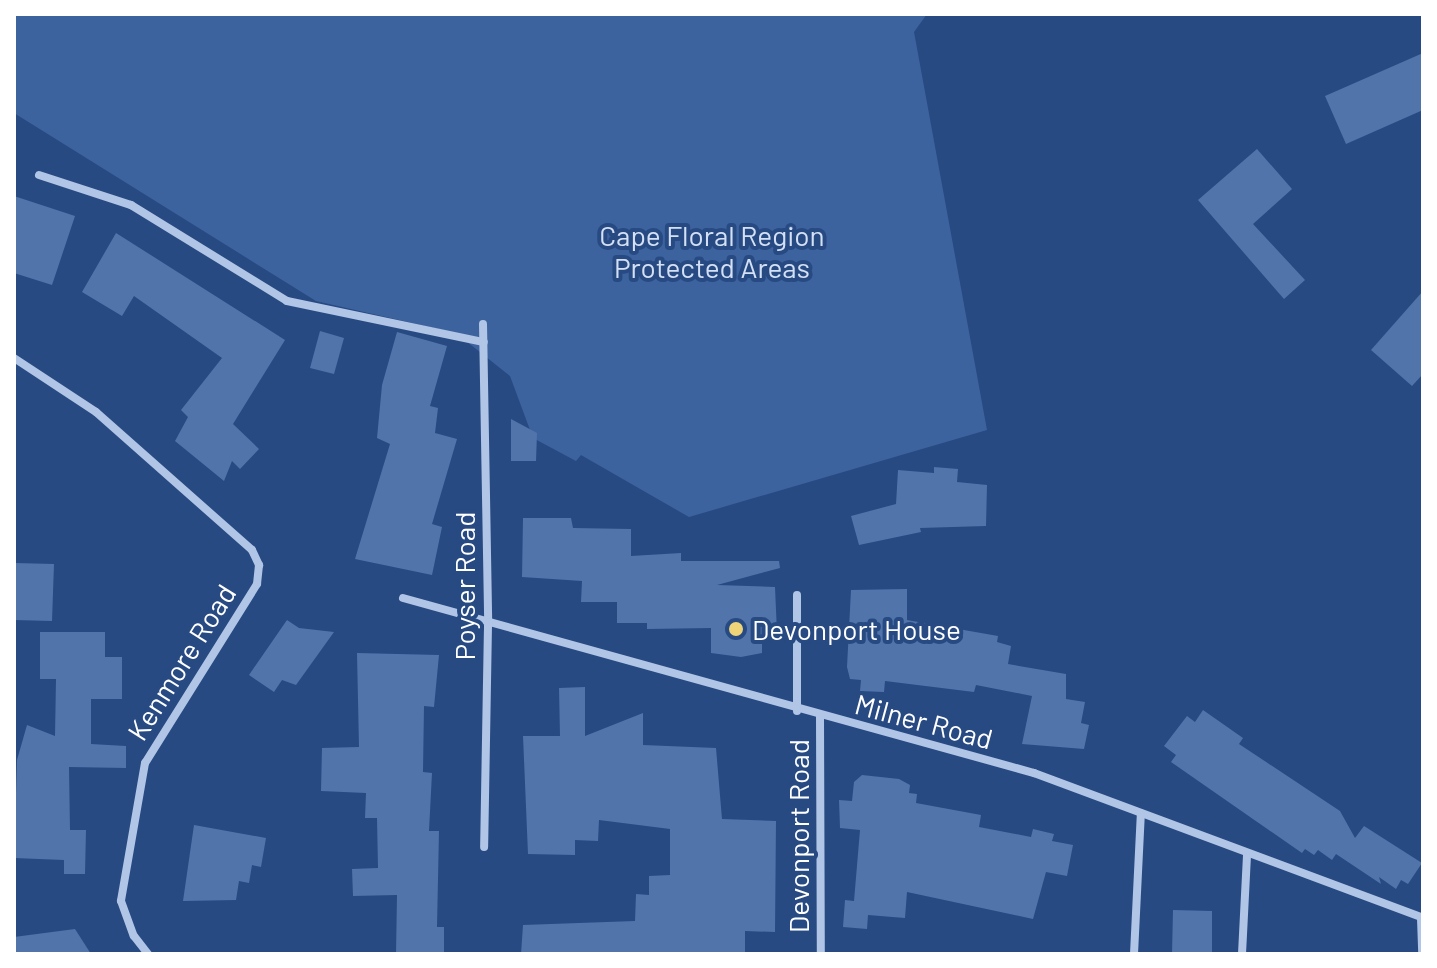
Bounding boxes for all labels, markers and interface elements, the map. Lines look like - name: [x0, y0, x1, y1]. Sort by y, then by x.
- park label: Cape Floral Region Protected Areas: [599, 218, 825, 284]
- street label: Poyser Road: [447, 512, 481, 660]
- street label: Kenmore Road: [120, 578, 242, 746]
- place label: Devonport House: [752, 612, 961, 646]
- marker: Devonport House: [727, 620, 745, 638]
- street label: Milner Road: [851, 687, 997, 755]
- street label: Devonport Road: [781, 739, 815, 933]

